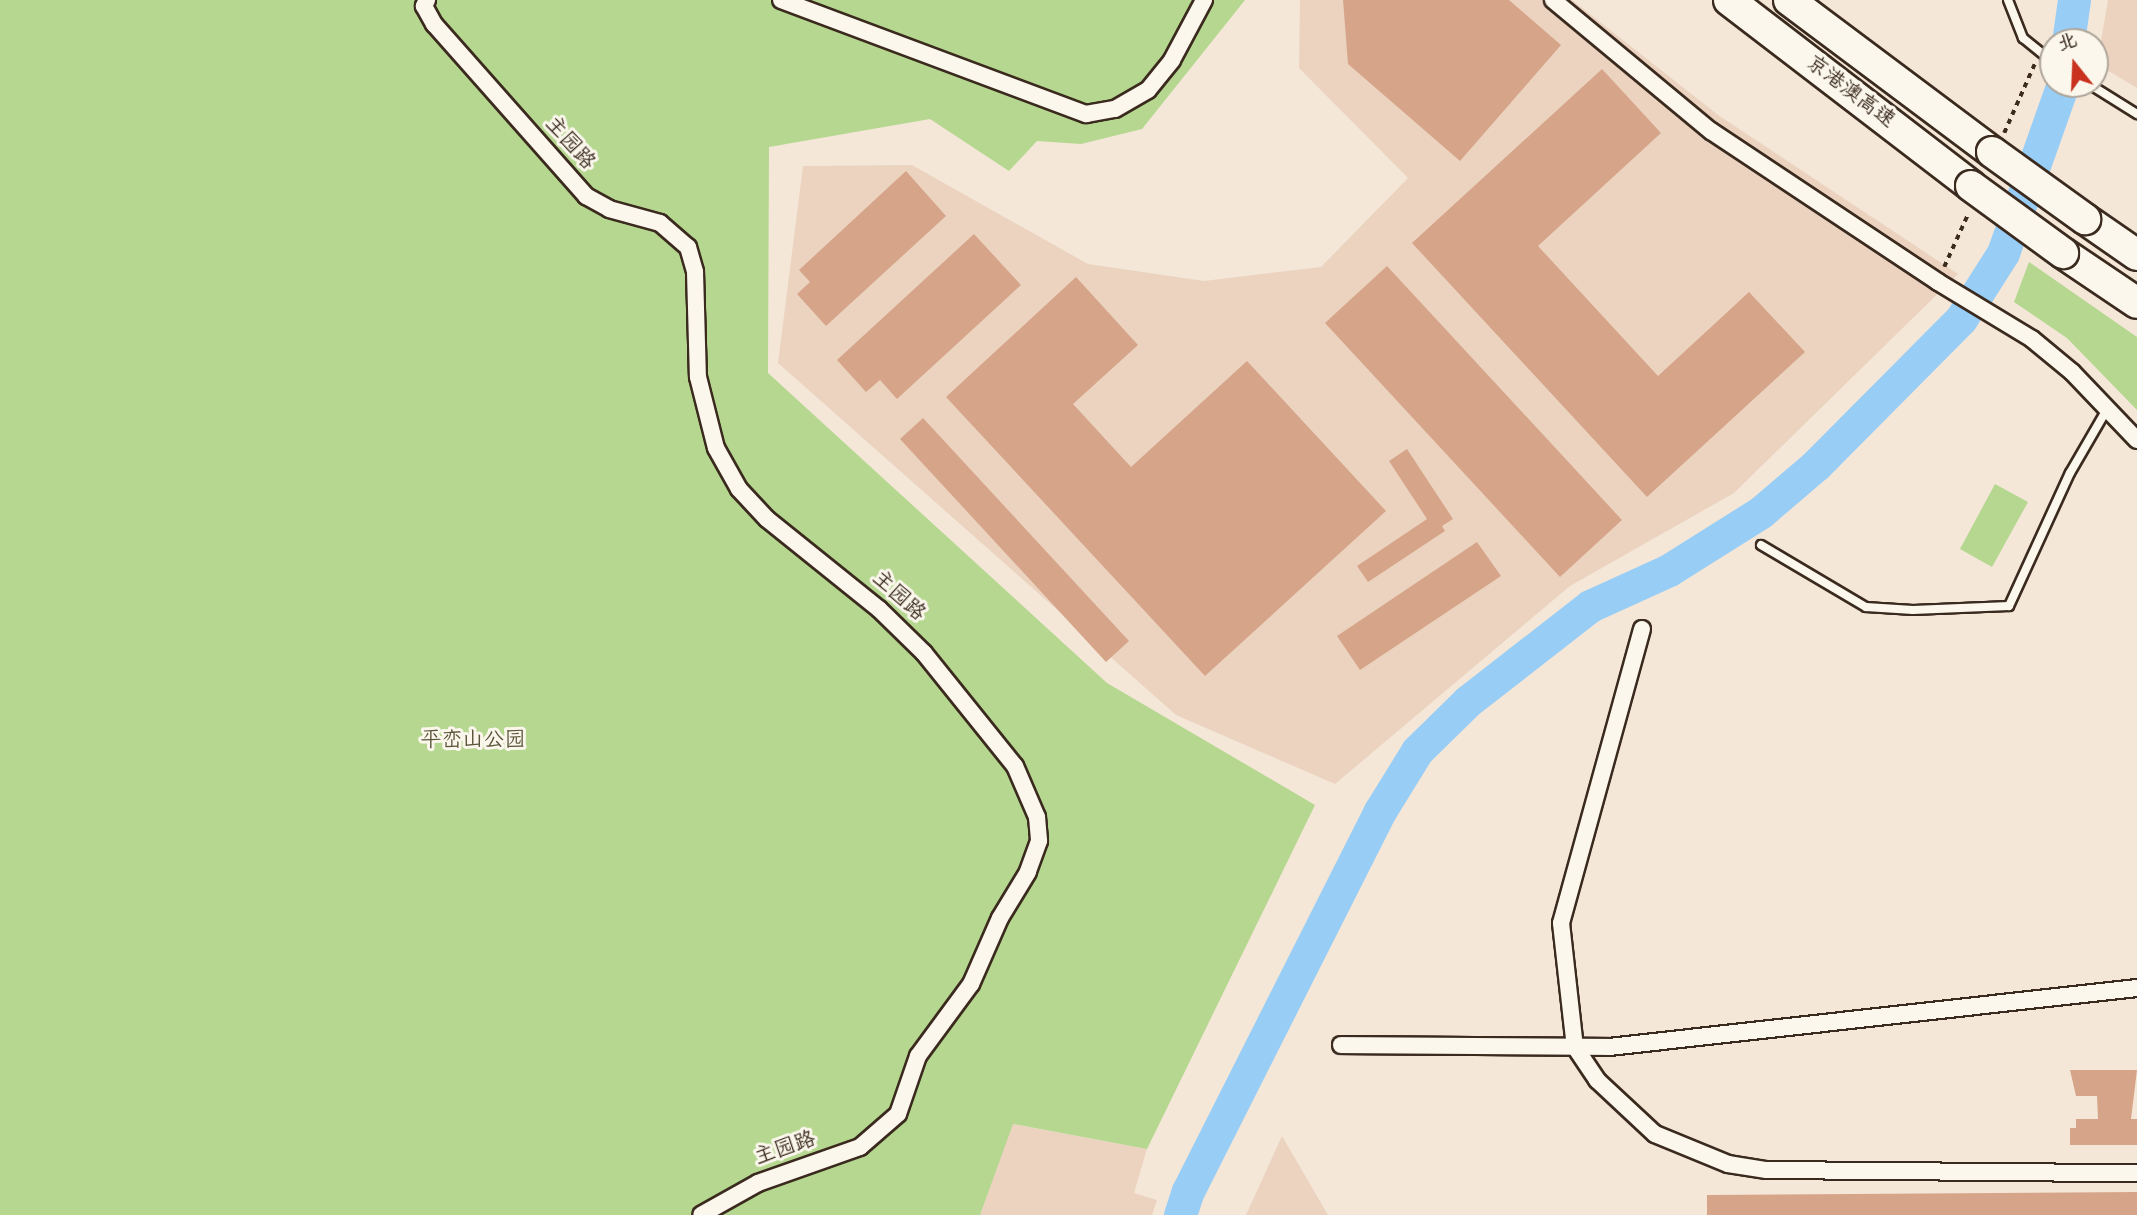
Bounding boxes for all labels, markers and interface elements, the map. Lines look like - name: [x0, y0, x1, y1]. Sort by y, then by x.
- north arrow: [2039, 28, 2109, 98]
- text: 北: [2055, 31, 2081, 58]
- street label: 京港澳高速: [1799, 52, 1899, 136]
- street label: 主园路: [538, 113, 598, 177]
- street label: 主园路: [865, 568, 929, 628]
- park label: 平峦山公园: [421, 730, 525, 756]
- street label: 主园路: [752, 1129, 820, 1173]

